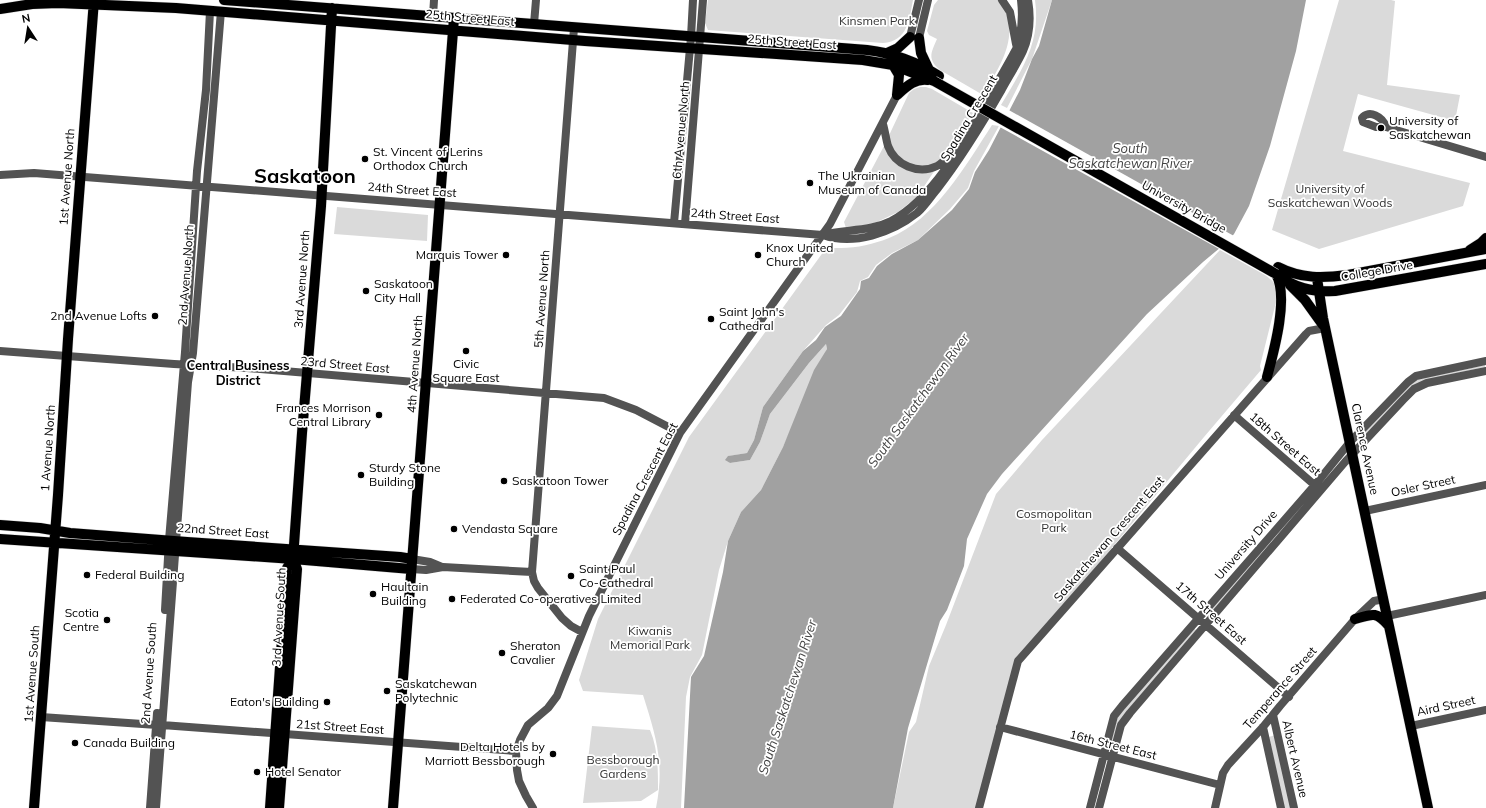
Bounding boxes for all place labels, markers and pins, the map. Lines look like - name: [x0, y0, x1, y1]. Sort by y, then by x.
- place label: University of Saskatchewan: [1389, 113, 1471, 142]
- marker: University of Saskatchewan: [1376, 123, 1386, 133]
- place label: St. Vincent of Lerins Orthodox Church: [373, 144, 483, 173]
- marker: St. Vincent of Lerins Orthodox Church: [360, 154, 370, 164]
- place label: The Ukrainian Museum of Canada: [818, 168, 926, 197]
- marker: The Ukrainian Museum of Canada: [805, 178, 815, 188]
- place label: Knox United Church: [766, 240, 833, 269]
- place label: Marquis Tower: [416, 247, 499, 262]
- marker: Marquis Tower: [501, 250, 511, 260]
- marker: Knox United Church: [753, 250, 763, 260]
- place label: Saskatoon City Hall: [374, 276, 433, 305]
- marker: Saskatoon City Hall: [361, 286, 371, 296]
- place label: Saint John's Cathedral: [719, 304, 784, 333]
- place label: 2nd Avenue Lofts: [50, 308, 147, 323]
- marker: 2nd Avenue Lofts: [150, 311, 160, 321]
- marker: Saint John's Cathedral: [706, 314, 716, 324]
- marker: Civic Square East: [461, 346, 471, 356]
- place label: Civic Square East: [433, 356, 500, 385]
- place label: Frances Morrison Central Library: [276, 400, 372, 429]
- marker: Frances Morrison Central Library: [374, 410, 384, 420]
- place label: Sturdy Stone Building: [369, 460, 441, 489]
- marker: Sturdy Stone Building: [356, 470, 366, 480]
- place label: Saskatoon Tower: [512, 473, 609, 488]
- marker: Saskatoon Tower: [499, 476, 509, 486]
- place label: Vendasta Square: [462, 521, 558, 536]
- marker: Vendasta Square: [449, 524, 459, 534]
- place label: Saint Paul Co-Cathedral: [579, 561, 653, 590]
- place label: Federal Building: [95, 567, 184, 582]
- marker: Federal Building: [82, 570, 92, 580]
- marker: Saint Paul Co-Cathedral: [566, 571, 576, 581]
- place label: Haultain Building: [381, 579, 428, 608]
- marker: Haultain Building: [368, 589, 378, 599]
- place label: Federated Co-operatives Limited: [460, 591, 641, 606]
- marker: Federated Co-operatives Limited: [447, 594, 457, 604]
- place label: Scotia Centre: [63, 605, 99, 634]
- marker: Scotia Centre: [102, 615, 112, 625]
- place label: Sheraton Cavalier: [510, 638, 561, 667]
- marker: Sheraton Cavalier: [497, 648, 507, 658]
- place label: Saskatchewan Polytechnic: [395, 676, 477, 705]
- marker: Saskatchewan Polytechnic: [382, 686, 392, 696]
- place label: Eaton's Building: [230, 694, 319, 709]
- marker: Eaton's Building: [322, 697, 332, 707]
- place label: Canada Building: [83, 735, 175, 750]
- marker: Canada Building: [70, 738, 80, 748]
- place label: Delta Hotels by Marriott Bessborough: [425, 739, 546, 768]
- marker: Delta Hotels by Marriott Bessborough: [548, 749, 558, 759]
- place label: Hotel Senator: [265, 764, 342, 779]
- marker: Hotel Senator: [252, 767, 262, 777]

